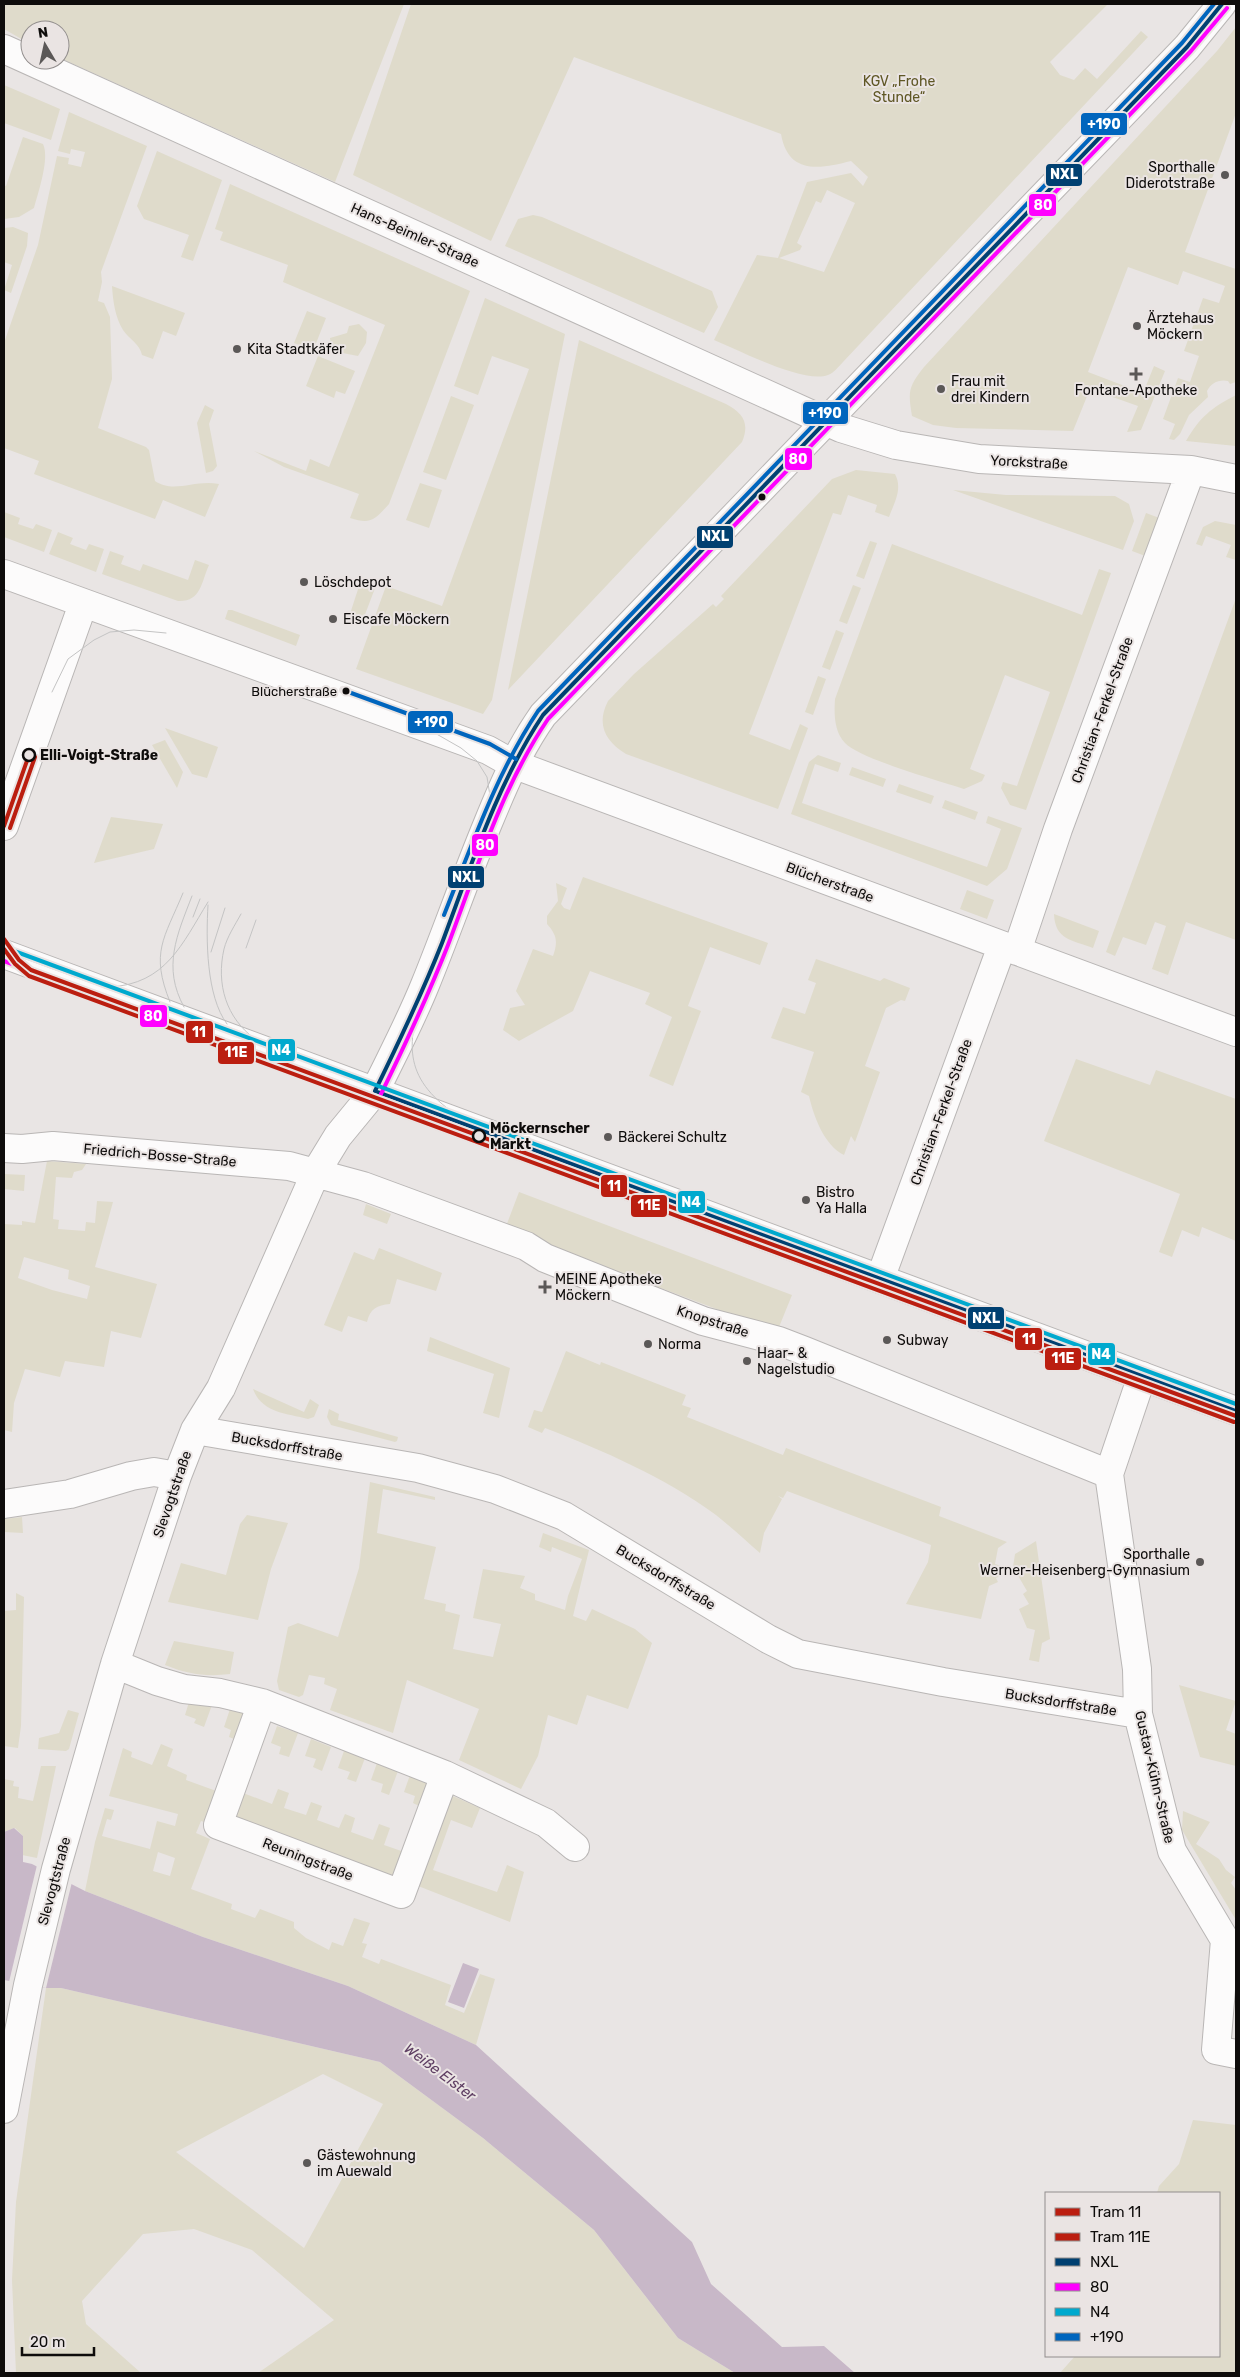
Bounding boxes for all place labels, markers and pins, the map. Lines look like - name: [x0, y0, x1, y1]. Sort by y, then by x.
- place label: Sporthalle Diderotstraße: [1126, 159, 1215, 192]
- marker: Sporthalle Diderotstraße: [1219, 169, 1231, 181]
- place label: Ärztehaus Möckern: [1147, 310, 1214, 343]
- marker: Ärztehaus Möckern: [1131, 320, 1143, 332]
- place label: Kita Stadtkäfer: [247, 341, 345, 358]
- marker: Kita Stadtkäfer: [231, 343, 243, 355]
- marker: Fontane-Apotheke: [1130, 368, 1142, 380]
- place label: Frau mit drei Kindern: [951, 373, 1029, 406]
- place label: Fontane-Apotheke: [1075, 382, 1197, 399]
- marker: Frau mit drei Kindern: [935, 383, 947, 395]
- unlabelled marker: [757, 492, 767, 502]
- place label: Löschdepot: [314, 574, 392, 591]
- marker: Löschdepot: [298, 576, 310, 588]
- place label: Eiscafe Möckern: [343, 611, 449, 628]
- marker: Eiscafe Möckern: [327, 613, 339, 625]
- place label: Blücherstraße: [251, 684, 337, 699]
- marker: Blücherstraße: [341, 686, 351, 696]
- place label: Elli-Voigt-Straße: [40, 747, 158, 764]
- marker: Elli-Voigt-Straße: [22, 748, 36, 762]
- place label: Möckernscher Markt: [490, 1120, 590, 1153]
- marker: Möckernscher Markt: [472, 1129, 486, 1143]
- place label: Bäckerei Schultz: [618, 1129, 727, 1146]
- marker: Bäckerei Schultz: [602, 1131, 614, 1143]
- place label: Bistro Ya Halla: [816, 1184, 867, 1217]
- marker: Bistro Ya Halla: [800, 1194, 812, 1206]
- place label: MEINE Apotheke Möckern: [555, 1271, 662, 1304]
- marker: MEINE Apotheke Möckern: [539, 1281, 551, 1293]
- place label: Subway: [897, 1332, 949, 1349]
- marker: Subway: [881, 1334, 893, 1346]
- place label: Norma: [658, 1336, 701, 1353]
- marker: Norma: [642, 1338, 654, 1350]
- place label: Haar- & Nagelstudio: [757, 1345, 835, 1378]
- marker: Haar- & Nagelstudio: [741, 1355, 753, 1367]
- place label: Sporthalle Werner-Heisenberg-Gymnasium: [980, 1546, 1190, 1579]
- marker: Sporthalle Werner-Heisenberg-Gymnasium: [1194, 1556, 1206, 1568]
- place label: Gästewohnung im Auewald: [317, 2147, 416, 2180]
- marker: Gästewohnung im Auewald: [301, 2157, 313, 2169]

